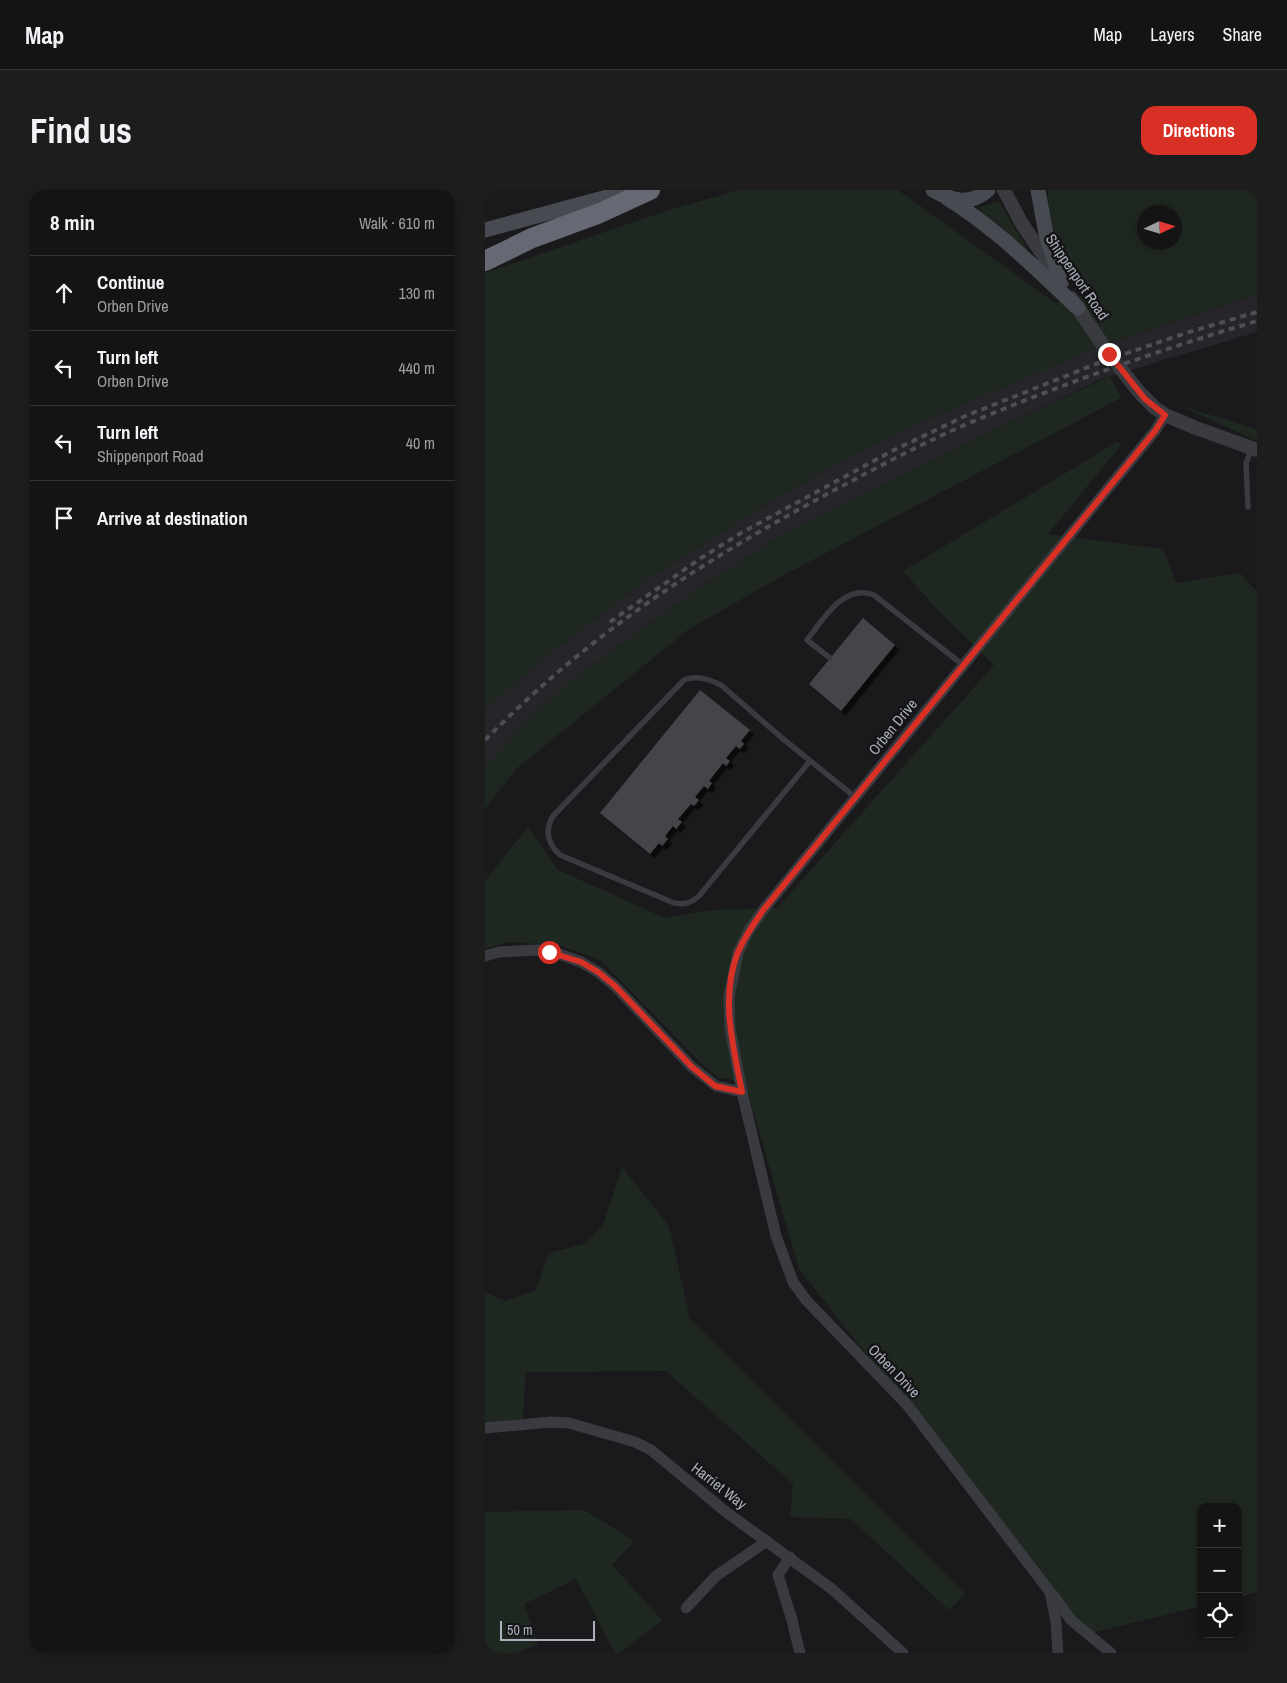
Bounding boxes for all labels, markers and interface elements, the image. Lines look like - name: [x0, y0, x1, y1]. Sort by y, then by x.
- text: Map: [25, 19, 64, 51]
- text: Map: [1094, 22, 1122, 47]
- text: Layers: [1150, 22, 1195, 47]
- text: Share: [1223, 22, 1262, 47]
- button: Directions: [1141, 106, 1257, 155]
- text: Find us: [30, 107, 132, 154]
- north arrow: [1137, 205, 1182, 250]
- text: 8 min: [50, 208, 95, 237]
- text: Walk · 610 m: [359, 212, 435, 234]
- street label: Shippenport Road: [1041, 229, 1114, 324]
- text: Continue: [97, 269, 165, 295]
- icon: ahead: [50, 279, 78, 307]
- text: 130 m: [399, 282, 435, 304]
- text: Orben Drive: [97, 295, 168, 317]
- route end: [1098, 343, 1121, 366]
- text: Turn left: [97, 344, 158, 370]
- icon: left: [50, 354, 78, 382]
- text: 440 m: [399, 357, 435, 379]
- text: Orben Drive: [97, 370, 168, 392]
- text: Turn left: [97, 419, 158, 445]
- icon: left: [50, 429, 78, 457]
- text: 40 m: [406, 432, 435, 454]
- text: Shippenport Road: [97, 445, 204, 467]
- icon: arrive: [50, 504, 78, 532]
- text: Arrive at destination: [97, 505, 248, 531]
- street label: Orben Drive: [863, 694, 922, 759]
- route start: [538, 941, 561, 964]
- street label: Orben Drive: [864, 1339, 925, 1402]
- street label: Harriet Way: [687, 1457, 752, 1514]
- map controls: [1197, 1503, 1242, 1638]
- button: +: [1197, 1503, 1242, 1548]
- button: −: [1197, 1548, 1242, 1593]
- button: locate: [1197, 1593, 1242, 1638]
- scale bar: [500, 1618, 595, 1641]
- text: 50 m: [507, 1621, 533, 1639]

